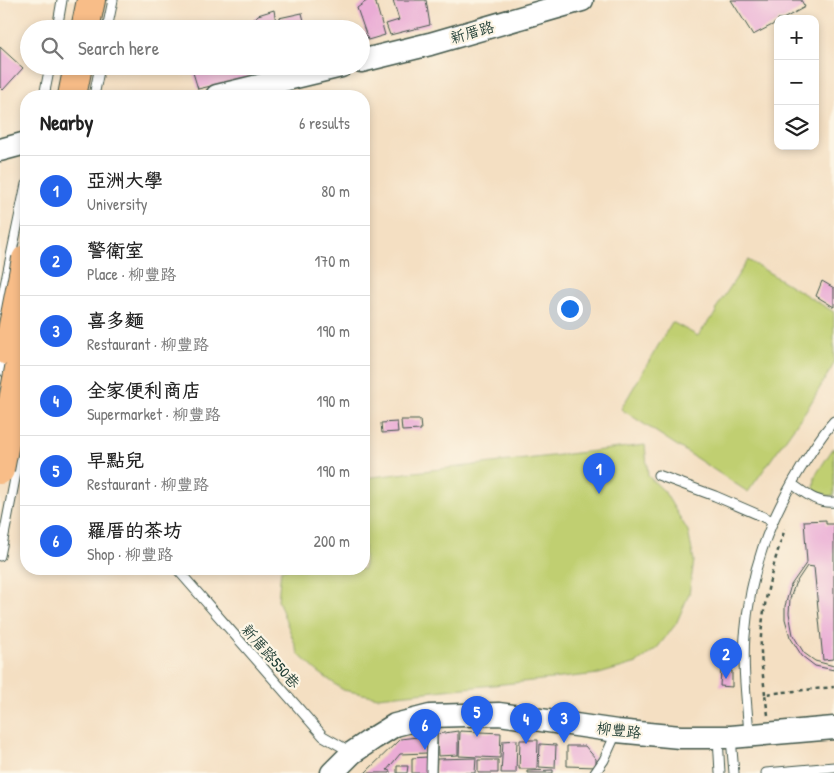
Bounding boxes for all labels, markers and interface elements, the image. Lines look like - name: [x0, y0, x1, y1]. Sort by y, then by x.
- map controls: [774, 15, 819, 150]
- button: +: [774, 15, 819, 60]
- street label: 新厝路: [447, 16, 497, 48]
- search box: [20, 20, 370, 75]
- icon: search: [38, 34, 66, 62]
- text: Search here: [78, 35, 159, 61]
- button: −: [774, 60, 819, 105]
- button: layers: [774, 105, 819, 150]
- text: Nearby: [40, 108, 93, 137]
- text: 6 results: [299, 112, 350, 134]
- text: 亞洲大學: [87, 167, 163, 193]
- text: 1: [53, 180, 59, 202]
- text: 80 m: [321, 180, 350, 202]
- text: University: [87, 193, 148, 215]
- text: 警衛室: [87, 237, 144, 263]
- text: 2: [52, 250, 60, 272]
- text: 170 m: [315, 250, 350, 272]
- text: Place · 柳豐路: [87, 263, 176, 285]
- your location: [557, 296, 583, 322]
- text: 喜多麵: [87, 307, 144, 333]
- text: 3: [52, 320, 60, 342]
- text: 190 m: [317, 320, 350, 342]
- text: Restaurant · 柳豐路: [87, 333, 209, 355]
- text: 全家便利商店: [87, 377, 201, 403]
- text: 4: [53, 390, 59, 412]
- text: 190 m: [317, 390, 350, 412]
- text: Supermarket · 柳豐路: [87, 403, 221, 425]
- text: 早點兒: [87, 447, 144, 473]
- pin: 1: [583, 453, 615, 494]
- text: 5: [53, 460, 59, 482]
- text: 190 m: [317, 460, 350, 482]
- text: Restaurant · 柳豐路: [87, 473, 209, 495]
- text: 羅厝的茶坊: [87, 517, 182, 543]
- text: 6: [53, 530, 59, 552]
- text: 200 m: [314, 530, 350, 552]
- text: Shop · 柳豐路: [87, 543, 173, 565]
- street label: 新厝路550巷: [237, 619, 305, 693]
- pin: 2: [710, 638, 742, 679]
- pin: 5: [461, 696, 493, 737]
- pin: 3: [548, 702, 580, 743]
- pin: 4: [510, 703, 542, 744]
- pin: 6: [409, 709, 441, 750]
- street label: 柳豐路: [595, 717, 643, 743]

